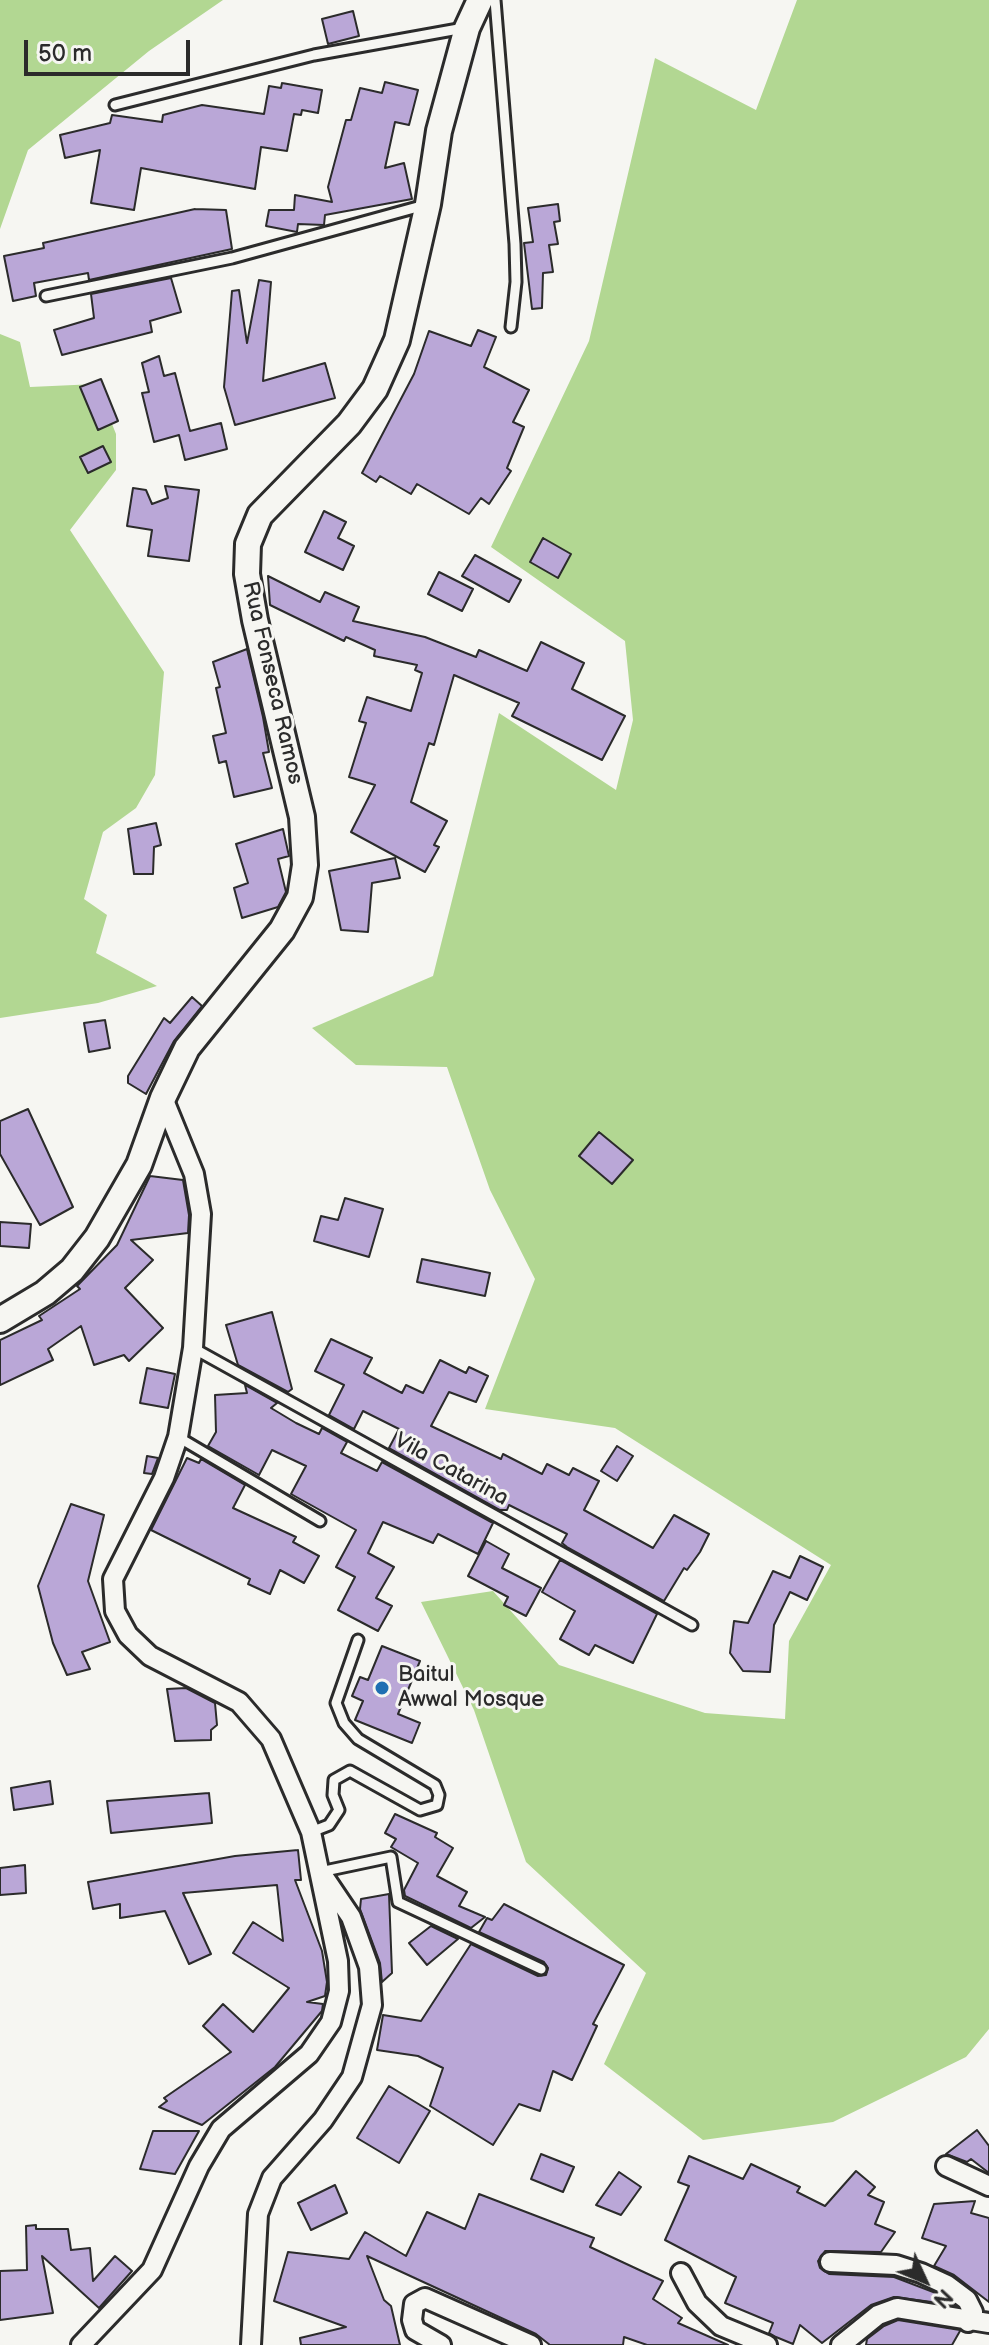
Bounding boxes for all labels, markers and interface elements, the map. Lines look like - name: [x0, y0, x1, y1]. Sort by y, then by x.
- scale bar: [28, 24, 194, 74]
- text: 50 m: [38, 39, 92, 68]
- street label: Rua Fonseca Ramos: [236, 579, 308, 787]
- street label: Vila Catarina: [389, 1428, 513, 1512]
- place label: Baitul Awwal Mosque: [398, 1662, 544, 1714]
- marker: Baitul Awwal Mosque: [373, 1679, 391, 1697]
- north arrow: [885, 2241, 965, 2321]
- text: N: [927, 2283, 958, 2313]

